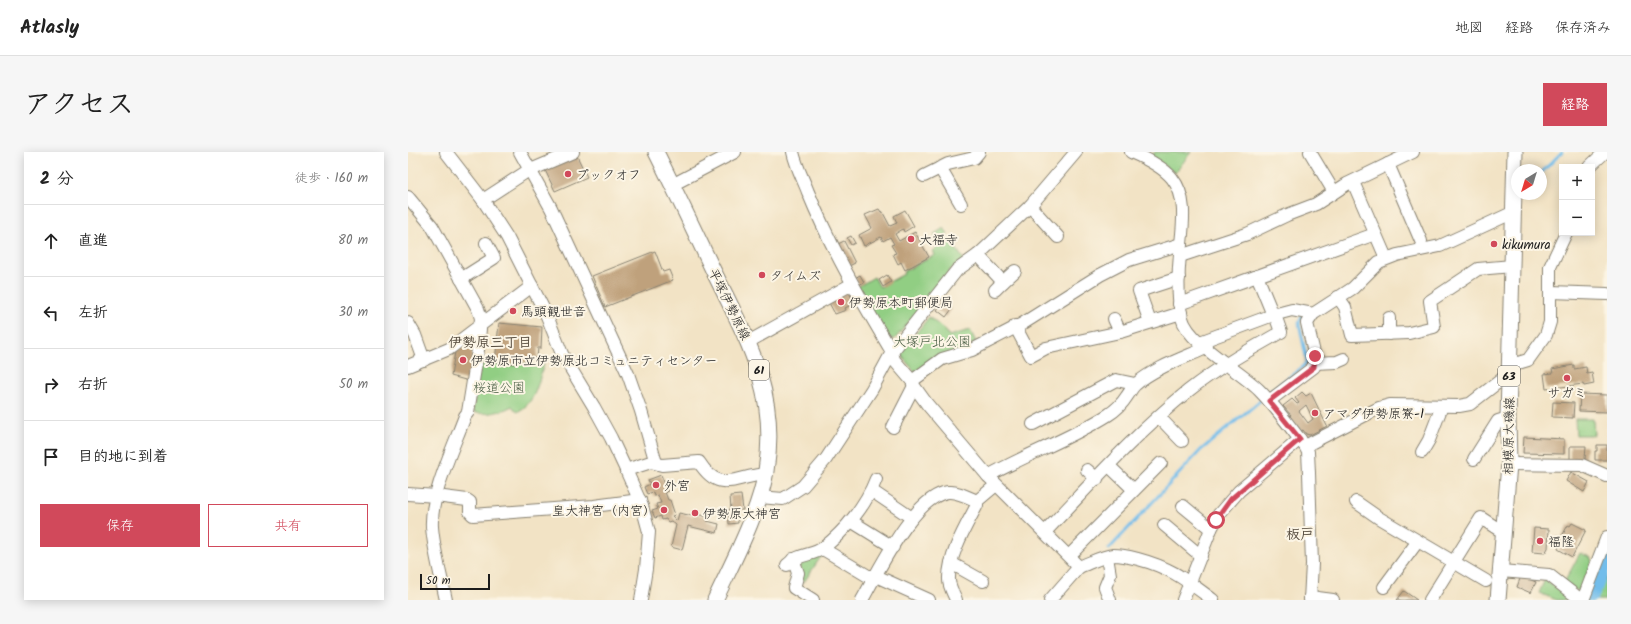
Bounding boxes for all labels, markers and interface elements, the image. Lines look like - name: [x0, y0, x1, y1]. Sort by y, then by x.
- text: Atlasly: [20, 13, 79, 43]
- text: 地図: [1455, 17, 1483, 39]
- text: 経路: [1505, 17, 1533, 39]
- text: 保存済み: [1555, 17, 1611, 39]
- text: アクセス: [24, 83, 134, 128]
- button: 経路: [1543, 83, 1607, 126]
- north arrow: [1511, 164, 1547, 200]
- map controls: [1559, 164, 1595, 236]
- button: +: [1559, 164, 1595, 200]
- place label: ブックオフ: [576, 165, 641, 186]
- text: 2 分: [40, 166, 73, 193]
- text: 徒歩 · 160 m: [295, 168, 368, 189]
- marker: ブックオフ: [563, 169, 573, 179]
- button: −: [1559, 200, 1595, 236]
- text: 直進: [78, 229, 108, 253]
- icon: ahead: [40, 230, 62, 252]
- text: 80 m: [338, 230, 368, 251]
- place label: 大福寺: [919, 230, 958, 251]
- marker: 大福寺: [906, 234, 916, 244]
- place label: kikumura: [1502, 235, 1551, 256]
- marker: kikumura: [1489, 239, 1499, 249]
- street label: 平塚伊勢原線: [702, 265, 756, 345]
- place label: タイムズ: [770, 266, 821, 287]
- marker: タイムズ: [757, 270, 767, 280]
- place label: 伊勢原本町郵便局: [849, 293, 953, 314]
- marker: 伊勢原本町郵便局: [836, 297, 846, 307]
- text: 左折: [78, 301, 108, 325]
- icon: left: [40, 302, 62, 324]
- text: 30 m: [339, 302, 368, 323]
- place label: 馬頭観世音: [521, 302, 586, 323]
- marker: 馬頭観世音: [508, 306, 518, 316]
- district label: 伊勢原三丁目: [448, 332, 532, 354]
- park label: 大塚戸北公園: [893, 332, 971, 353]
- route end: [1306, 347, 1324, 365]
- place label: 伊勢原市立伊勢原北コミュニティセンター: [471, 351, 717, 372]
- marker: 伊勢原市立伊勢原北コミュニティセンター: [458, 355, 468, 365]
- road number: 61: [749, 360, 769, 380]
- road number: 63: [1498, 366, 1520, 386]
- text: 右折: [78, 373, 108, 397]
- marker: サガミ: [1562, 373, 1572, 383]
- icon: right: [40, 374, 62, 396]
- text: 50 m: [339, 374, 368, 395]
- park label: 桜道公園: [473, 378, 525, 399]
- place label: サガミ: [1547, 383, 1587, 404]
- street label: 相模原大磯線: [1498, 396, 1521, 475]
- place label: アマダ伊勢原寮-1: [1323, 404, 1424, 425]
- marker: アマダ伊勢原寮-1: [1310, 408, 1320, 418]
- text: 目的地に到着: [78, 445, 168, 469]
- icon: arrive: [40, 446, 62, 468]
- place label: 外宮: [664, 476, 690, 497]
- marker: 外宮: [651, 480, 661, 490]
- place label: 皇大神宮（内宮）: [552, 501, 656, 522]
- button: 保存: [40, 504, 200, 547]
- button: 共有: [208, 504, 368, 547]
- place label: 伊勢原大神宮: [703, 504, 781, 525]
- marker: 皇大神宮（内宮）: [659, 505, 669, 515]
- marker: 伊勢原大神宮: [690, 508, 700, 518]
- route start: [1207, 511, 1225, 529]
- district label: 板戸: [1286, 524, 1314, 546]
- place label: 福隆: [1548, 532, 1574, 553]
- marker: 福隆: [1535, 536, 1545, 546]
- scale bar: [420, 572, 490, 591]
- text: 50 m: [426, 572, 451, 590]

